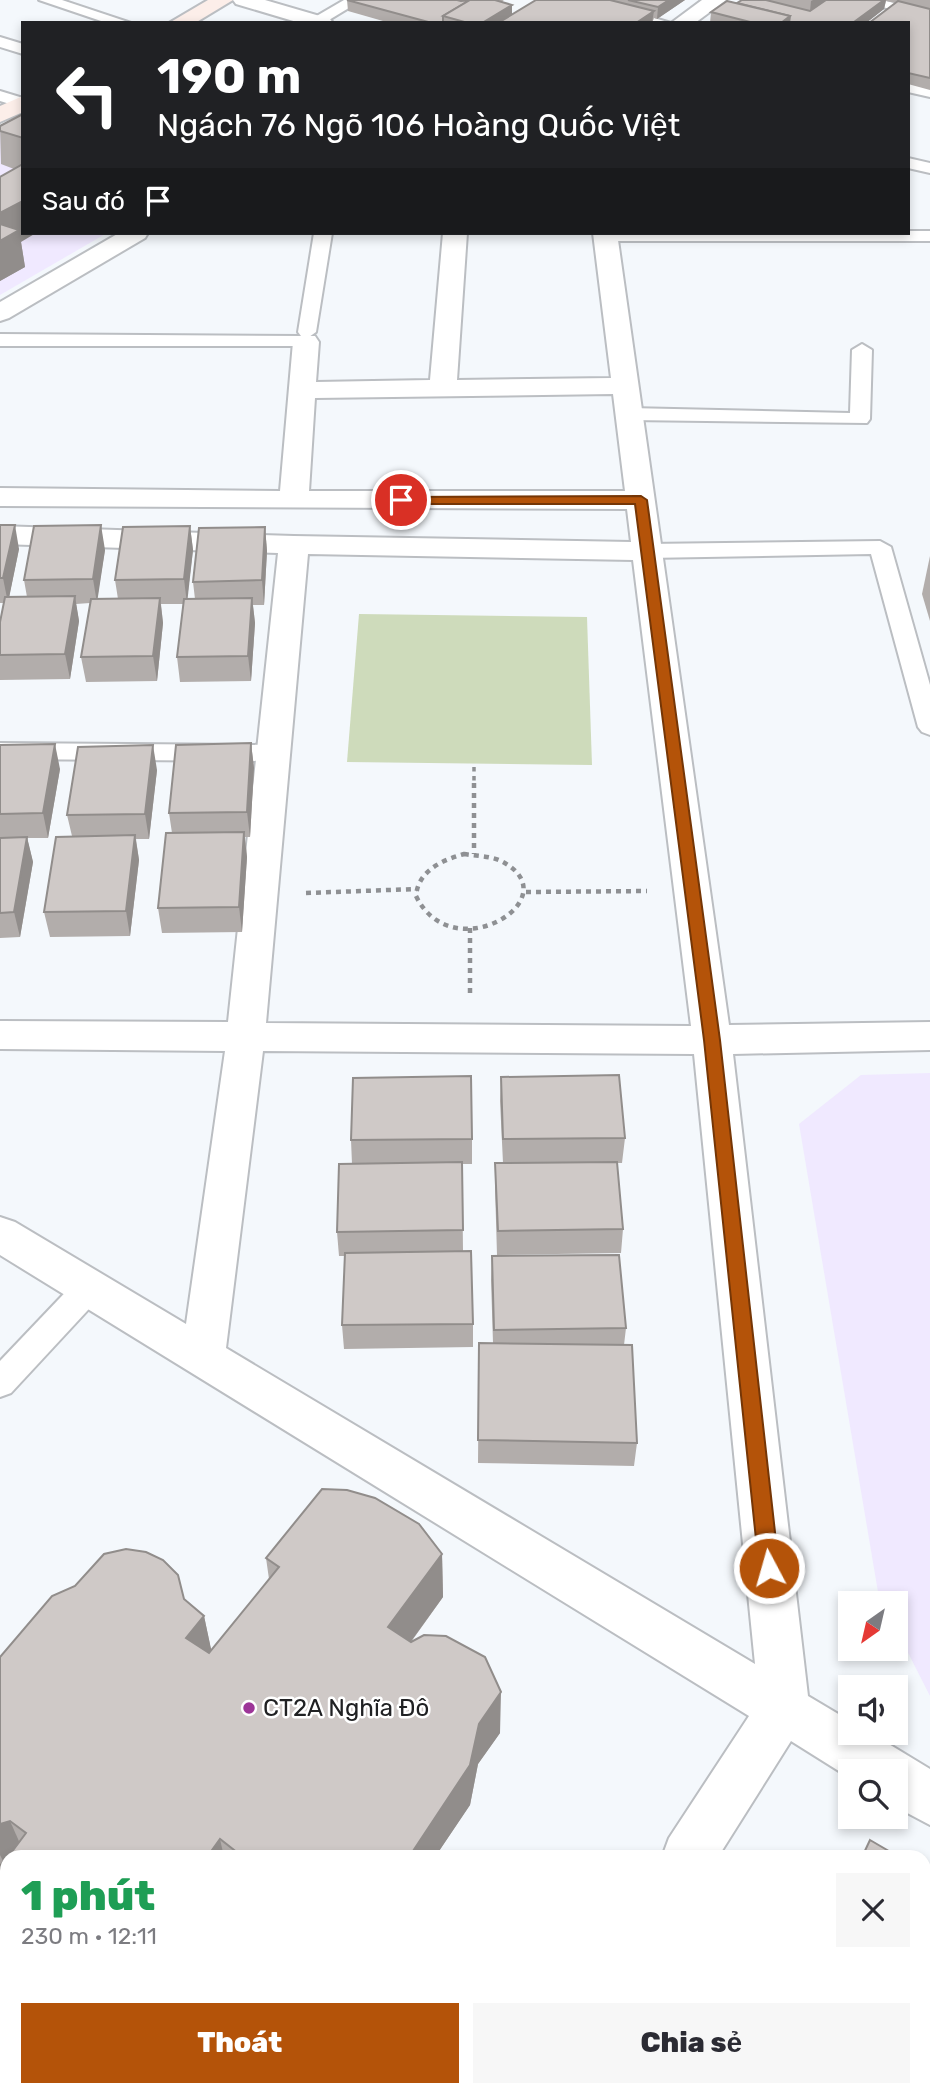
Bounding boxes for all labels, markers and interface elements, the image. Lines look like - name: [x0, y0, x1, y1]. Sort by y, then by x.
- text: 190 m: [157, 47, 301, 105]
- icon: left: [42, 49, 133, 140]
- text: Ngách 76 Ngõ 106 Hoàng Quốc Việt: [157, 106, 680, 144]
- icon: arrive: [139, 182, 177, 220]
- text: Sau đó: [42, 186, 125, 217]
- pin: [371, 470, 431, 530]
- icon: arrive: [382, 481, 420, 519]
- position arrow: [732, 1531, 806, 1605]
- north arrow: [838, 1591, 908, 1661]
- map controls: [838, 1591, 908, 1829]
- button: sound: [838, 1675, 908, 1745]
- place label: CT2A Nghĩa Đô: [263, 1694, 429, 1722]
- marker: CT2A Nghĩa Đô: [241, 1700, 257, 1716]
- button: search: [838, 1759, 908, 1829]
- text: 1 phút: [21, 1871, 155, 1921]
- button: close: [836, 1873, 910, 1947]
- text: 230 m · 12:11: [21, 1922, 157, 1950]
- button: Thoát: [21, 2003, 459, 2083]
- button: Chia sẻ: [473, 2003, 910, 2083]

